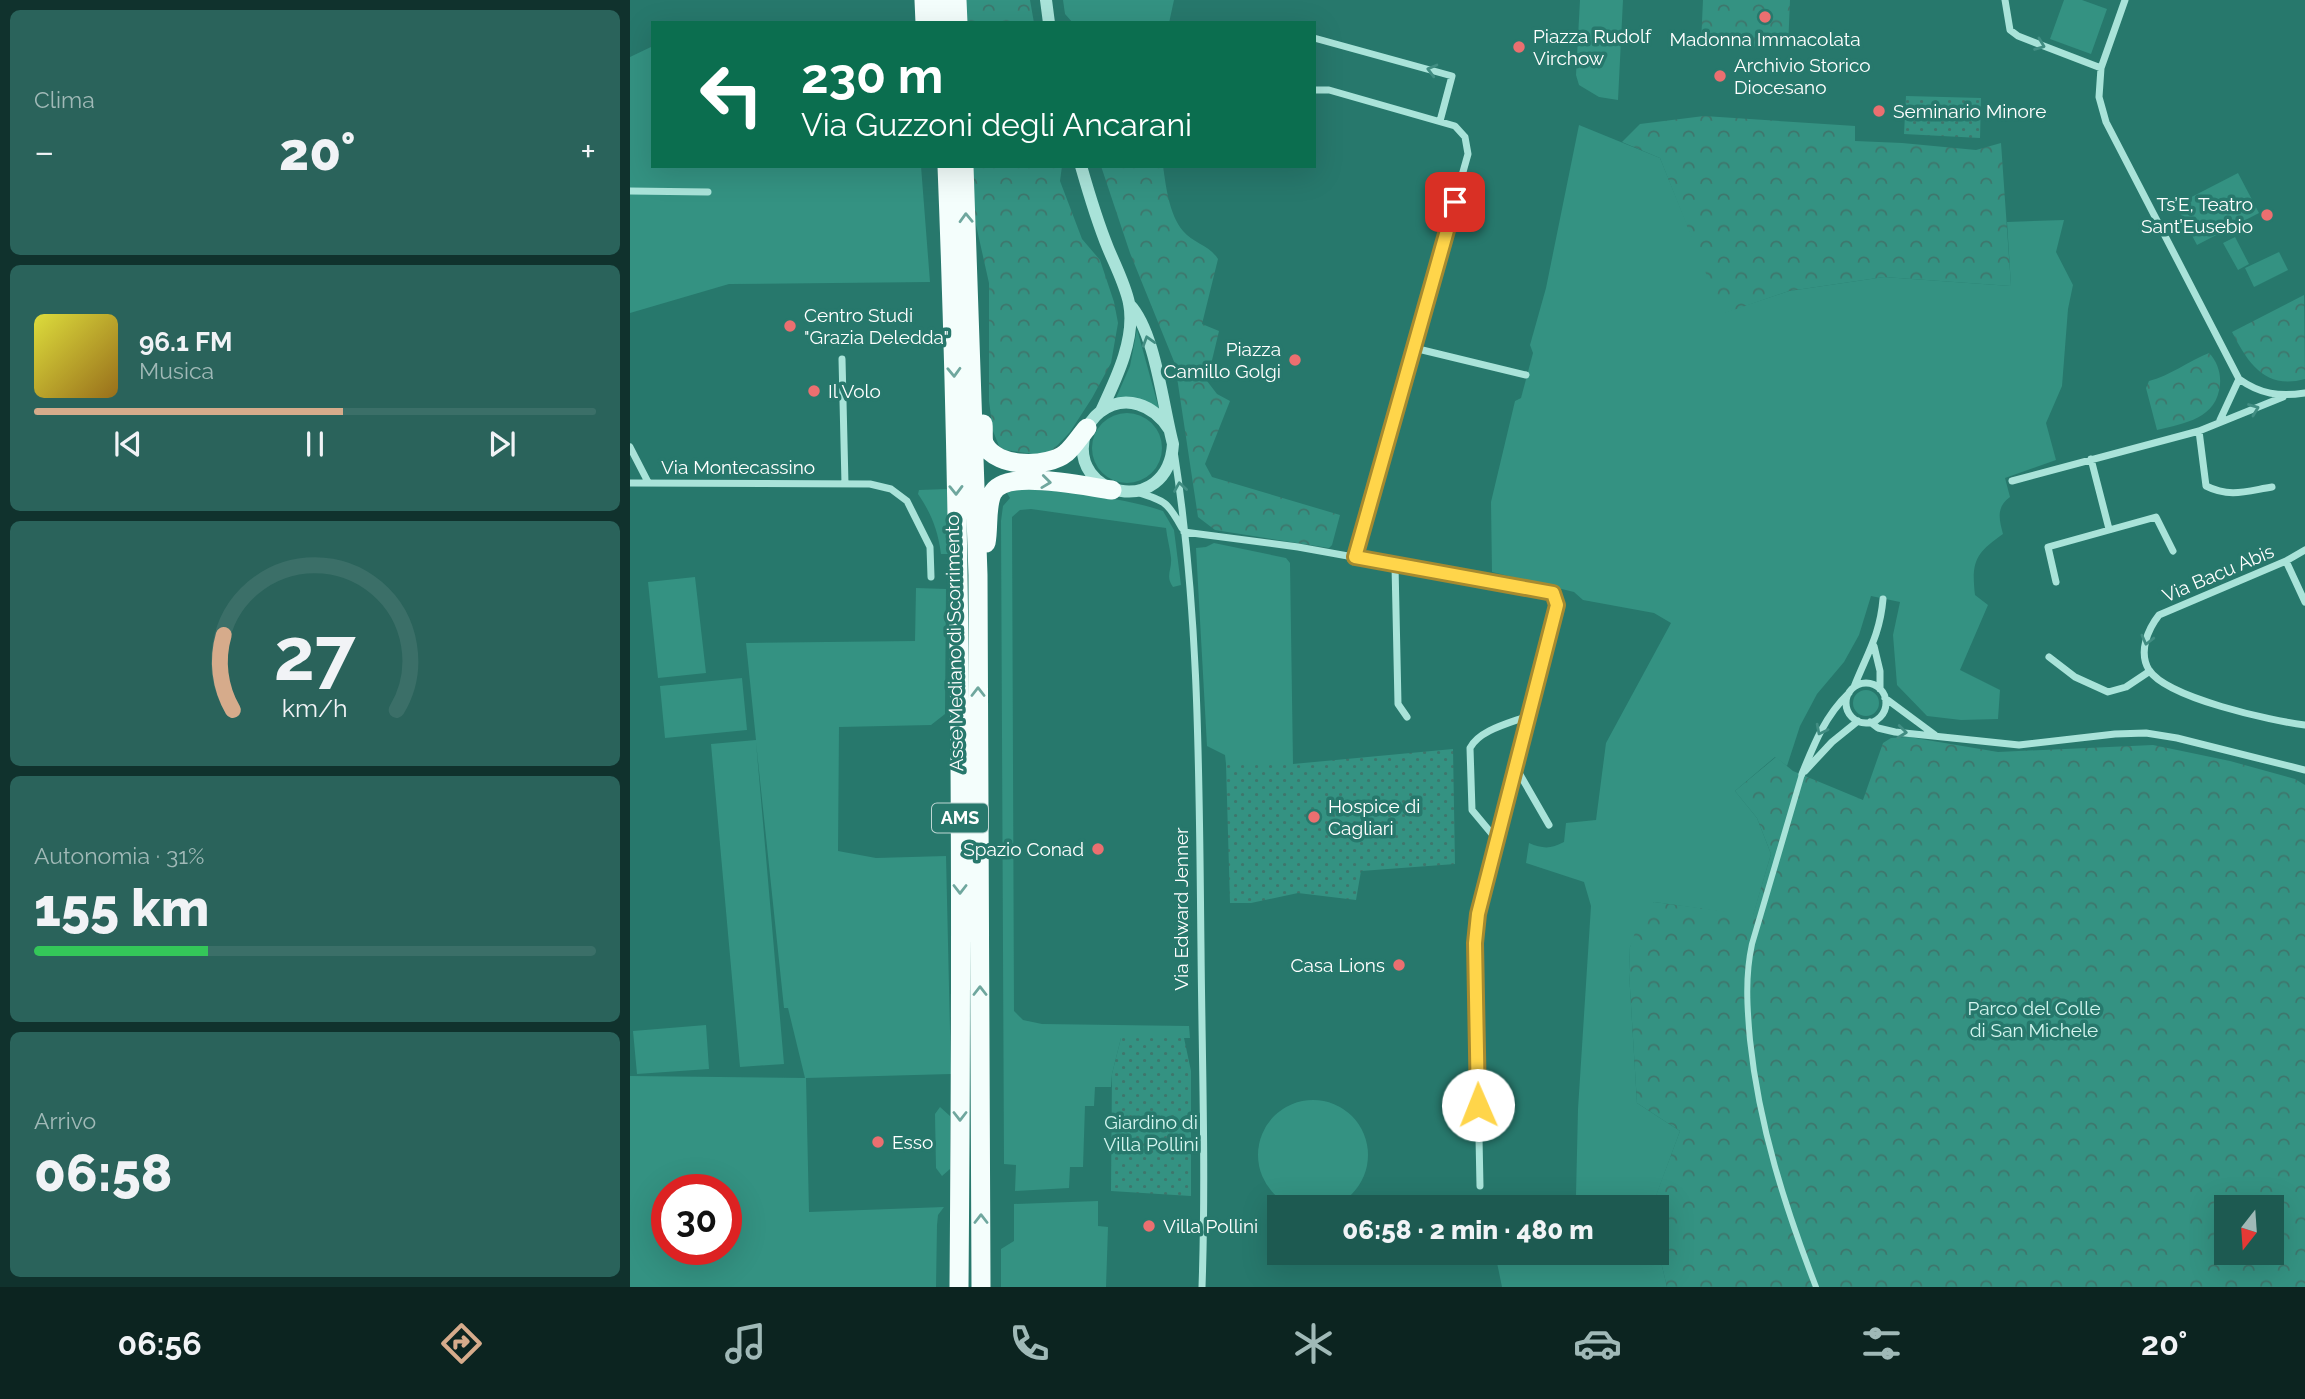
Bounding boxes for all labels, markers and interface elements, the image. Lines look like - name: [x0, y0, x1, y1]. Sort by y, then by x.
- marker: Madonna Immacolata: [1757, 9, 1773, 25]
- place label: Piazza Rudolf Virchow: [1533, 25, 1652, 69]
- place label: Madonna Immacolata: [1669, 28, 1861, 50]
- one-way arrow: [2034, 36, 2046, 50]
- marker: Piazza Rudolf Virchow: [1511, 39, 1527, 55]
- text: 230 m: [801, 47, 943, 104]
- icon: left: [686, 49, 777, 140]
- place label: Archivio Storico Diocesano: [1734, 54, 1871, 98]
- one-way arrow: [1426, 64, 1438, 79]
- marker: Archivio Storico Diocesano: [1712, 68, 1728, 84]
- text: Clima: [34, 86, 95, 113]
- place label: Seminario Minore: [1893, 100, 2046, 122]
- marker: Seminario Minore: [1871, 103, 1887, 119]
- text: Via Guzzoni degli Ancarani: [801, 106, 1192, 143]
- text: 20°: [279, 121, 356, 182]
- text: −: [34, 129, 54, 174]
- text: +: [580, 129, 596, 174]
- pin: [1425, 172, 1485, 232]
- icon: arrive: [1436, 183, 1474, 221]
- place label: Ts’E, Teatro Sant’Eusebio: [2141, 193, 2253, 237]
- marker: Ts’E, Teatro Sant’Eusebio: [2259, 207, 2275, 223]
- one-way arrow: [958, 212, 973, 223]
- place label: Centro Studi "Grazia Deledda": [804, 304, 949, 348]
- marker: Centro Studi "Grazia Deledda": [782, 318, 798, 334]
- text: 96.1 FM: [139, 327, 232, 357]
- one-way arrow: [1141, 335, 1156, 347]
- place label: Piazza Camillo Golgi: [1164, 338, 1281, 382]
- marker: Piazza Camillo Golgi: [1287, 352, 1303, 368]
- text: Musica: [139, 357, 214, 384]
- one-way arrow: [946, 367, 961, 378]
- place label: Il Volo: [828, 380, 881, 402]
- marker: Il Volo: [806, 383, 822, 399]
- one-way arrow: [2247, 404, 2259, 418]
- icon: previous: [109, 425, 147, 463]
- icon: pause: [296, 425, 334, 463]
- icon: next: [483, 425, 521, 463]
- street label: Via Montecassino: [661, 456, 815, 478]
- one-way arrow: [1040, 474, 1052, 489]
- one-way arrow: [1172, 482, 1187, 493]
- one-way arrow: [949, 484, 964, 495]
- street label: Asse Mediano di Scorrimento: [941, 514, 967, 772]
- street label: Via Bacu Abis: [2159, 540, 2277, 606]
- text: 27: [274, 612, 356, 697]
- one-way arrow: [2141, 633, 2155, 645]
- one-way arrow: [970, 686, 986, 697]
- text: km/h: [282, 692, 348, 722]
- one-way arrow: [1816, 723, 1830, 736]
- one-way arrow: [1897, 724, 1908, 739]
- place label: Hospice di Cagliari: [1328, 795, 1421, 839]
- road number: AMS: [932, 804, 988, 832]
- marker: Hospice di Cagliari: [1306, 809, 1322, 825]
- street label: Via Edward Jenner: [1170, 827, 1192, 991]
- place label: Spazio Conad: [963, 838, 1084, 860]
- marker: Spazio Conad: [1090, 841, 1106, 857]
- text: Autonomia · 31%: [34, 842, 205, 869]
- text: 155 km: [34, 877, 209, 938]
- one-way arrow: [952, 884, 968, 894]
- place label: Casa Lions: [1290, 954, 1385, 976]
- marker: Casa Lions: [1391, 957, 1407, 973]
- one-way arrow: [972, 986, 988, 996]
- park label: Parco del Colle di San Michele: [1967, 997, 2101, 1041]
- position arrow: [1441, 1068, 1515, 1142]
- text: Arrivo: [34, 1107, 96, 1134]
- one-way arrow: [952, 1111, 968, 1122]
- park label: Giardino di Villa Pollini: [1103, 1111, 1199, 1155]
- place label: Esso: [892, 1131, 933, 1153]
- marker: Esso: [870, 1134, 886, 1150]
- text: 06:58: [34, 1142, 172, 1203]
- speed limit sign: 30: [651, 1174, 742, 1265]
- north arrow: [2214, 1195, 2284, 1265]
- map controls: [2214, 1195, 2284, 1265]
- one-way arrow: [973, 1213, 989, 1224]
- place label: Villa Pollini: [1163, 1215, 1258, 1237]
- text: 06:58 · 2 min · 480 m: [1342, 1215, 1594, 1245]
- marker: Villa Pollini: [1141, 1218, 1157, 1234]
- icon: directions: [437, 1319, 486, 1368]
- icon: music: [721, 1319, 770, 1368]
- icon: phone: [1005, 1319, 1054, 1368]
- icon: climate: [1289, 1319, 1338, 1368]
- icon: car: [1573, 1319, 1622, 1368]
- icon: filters: [1857, 1319, 1906, 1368]
- text: 06:56: [118, 1325, 202, 1362]
- text: 20°: [2141, 1325, 2187, 1362]

